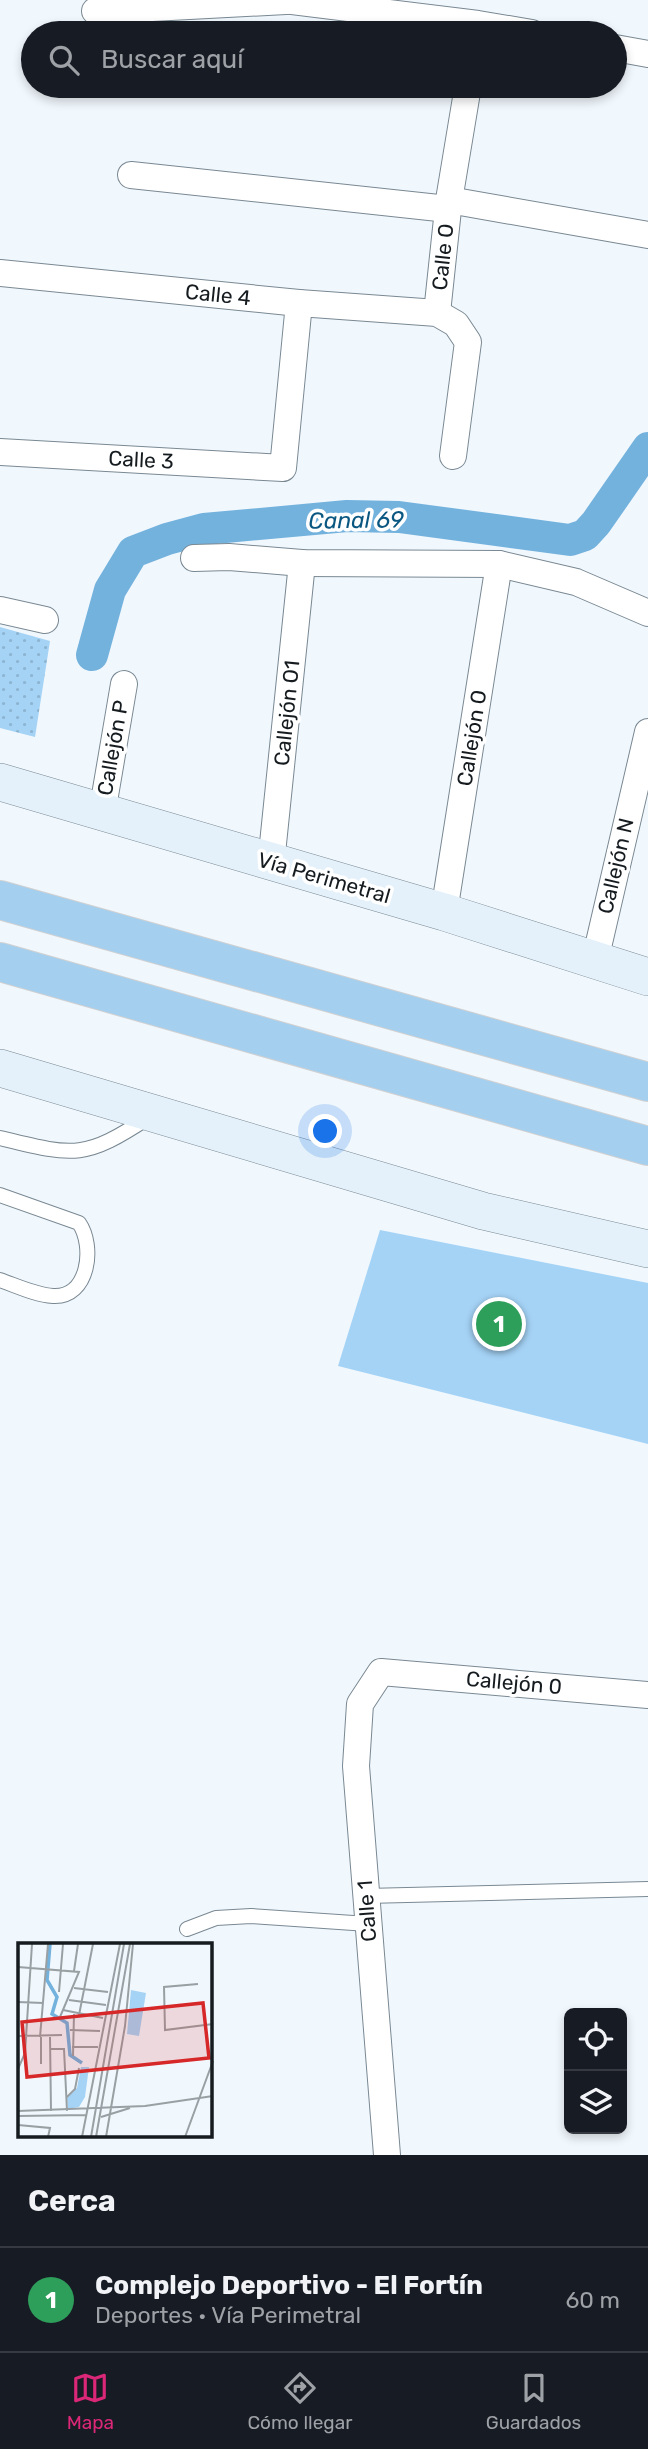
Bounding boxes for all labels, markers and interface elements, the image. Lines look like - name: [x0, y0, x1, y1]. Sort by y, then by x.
- search box: [21, 21, 627, 98]
- icon: search: [45, 41, 83, 79]
- text: Buscar aquí: [101, 44, 243, 75]
- street label: Calle O: [427, 222, 458, 292]
- street label: Calle 4: [184, 279, 252, 310]
- street label: Calle 3: [108, 445, 174, 474]
- water label: Canal 69: [308, 505, 404, 535]
- street label: Callejón O1: [269, 659, 304, 767]
- street label: Callejón O: [452, 688, 491, 788]
- street label: Callejón P: [92, 698, 133, 798]
- street label: Callejón N: [592, 816, 639, 916]
- street label: Vía Perimetral: [255, 847, 393, 908]
- your location: [308, 1114, 342, 1148]
- pin: 1: [476, 1298, 522, 1350]
- street label: Callejón 0: [465, 1666, 563, 1699]
- street label: Calle 1: [352, 1879, 381, 1943]
- inset map: [18, 1943, 212, 2138]
- map controls: [564, 2008, 627, 2134]
- button: locate: [564, 2008, 627, 2071]
- button: layers: [564, 2071, 627, 2134]
- text: Cerca: [28, 2183, 116, 2219]
- text: Complejo Deportivo - El Fortín: [95, 2270, 483, 2301]
- text: 1: [45, 2286, 57, 2314]
- text: 60 m: [565, 2286, 620, 2314]
- text: Deportes · Vía Perimetral: [95, 2301, 361, 2329]
- tab: Mapa: [67, 2369, 114, 2434]
- tab: Cómo llegar: [247, 2369, 352, 2434]
- tab: Guardados: [486, 2369, 581, 2434]

